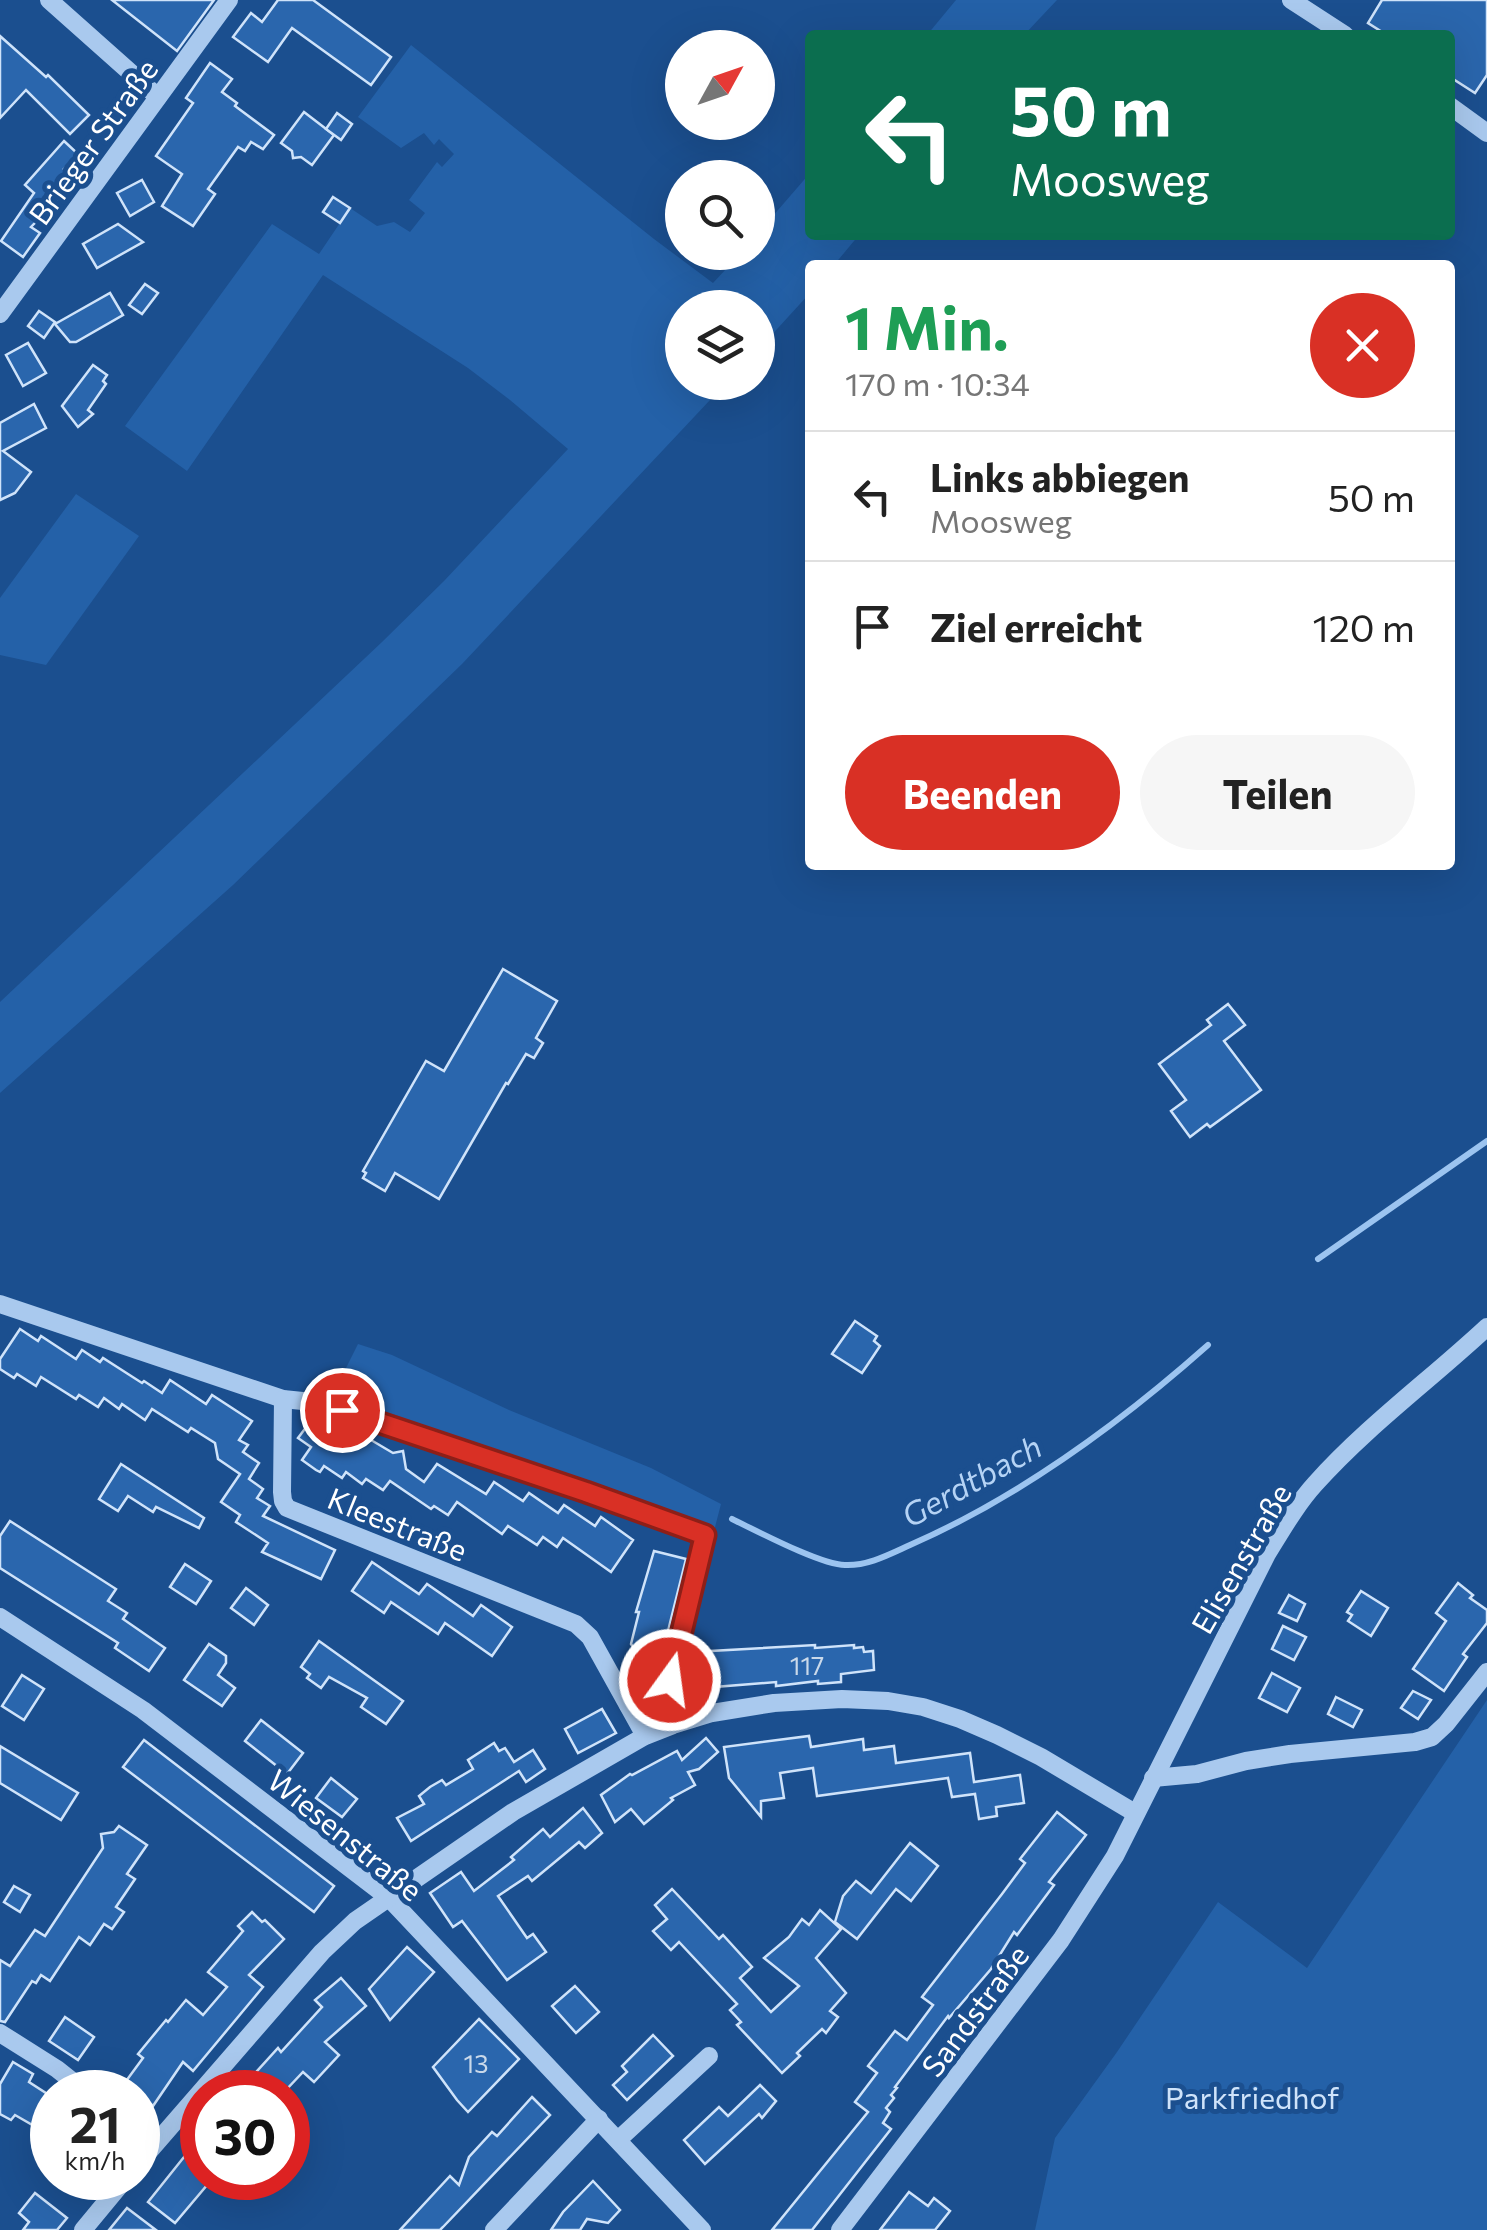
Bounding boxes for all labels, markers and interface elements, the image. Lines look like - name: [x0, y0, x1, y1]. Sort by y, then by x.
- north arrow: [665, 30, 775, 140]
- map controls: [665, 30, 775, 400]
- street label: Brieger Straße: [20, 51, 164, 231]
- text: 50 m: [1010, 65, 1172, 150]
- icon: left: [845, 70, 975, 200]
- text: Moosweg: [1010, 150, 1210, 205]
- button: search: [665, 160, 775, 270]
- text: 1 Min.: [845, 289, 1009, 362]
- button: layers: [665, 290, 775, 400]
- button: close: [1310, 293, 1415, 398]
- text: 170 m · 10:34: [845, 363, 1030, 403]
- text: Links abbiegen: [930, 453, 1190, 500]
- icon: left: [845, 469, 900, 524]
- text: 50 m: [1328, 473, 1415, 520]
- text: Moosweg: [930, 500, 1072, 540]
- icon: arrive: [845, 599, 900, 654]
- text: Ziel erreicht: [930, 603, 1142, 650]
- text: 120 m: [1313, 603, 1415, 650]
- button: Beenden: [845, 735, 1120, 850]
- button: Teilen: [1140, 735, 1415, 850]
- pin: [300, 1368, 385, 1453]
- icon: arrive: [315, 1383, 370, 1438]
- water label: Gerdtbach: [894, 1425, 1048, 1535]
- street label: Elisenstraße: [1182, 1476, 1298, 1640]
- street label: Kleestraße: [323, 1478, 473, 1568]
- position arrow: [618, 1628, 722, 1732]
- house number: 117: [790, 1650, 824, 1680]
- street label: Wiesenstraße: [261, 1760, 431, 1908]
- street label: Sandstraße: [913, 1937, 1035, 2083]
- house number: 13: [464, 2048, 488, 2078]
- speed limit sign: 30: [180, 2070, 310, 2200]
- park label: Parkfriedhof: [1165, 2078, 1339, 2115]
- text: 21: [69, 2092, 121, 2153]
- text: km/h: [65, 2145, 125, 2175]

